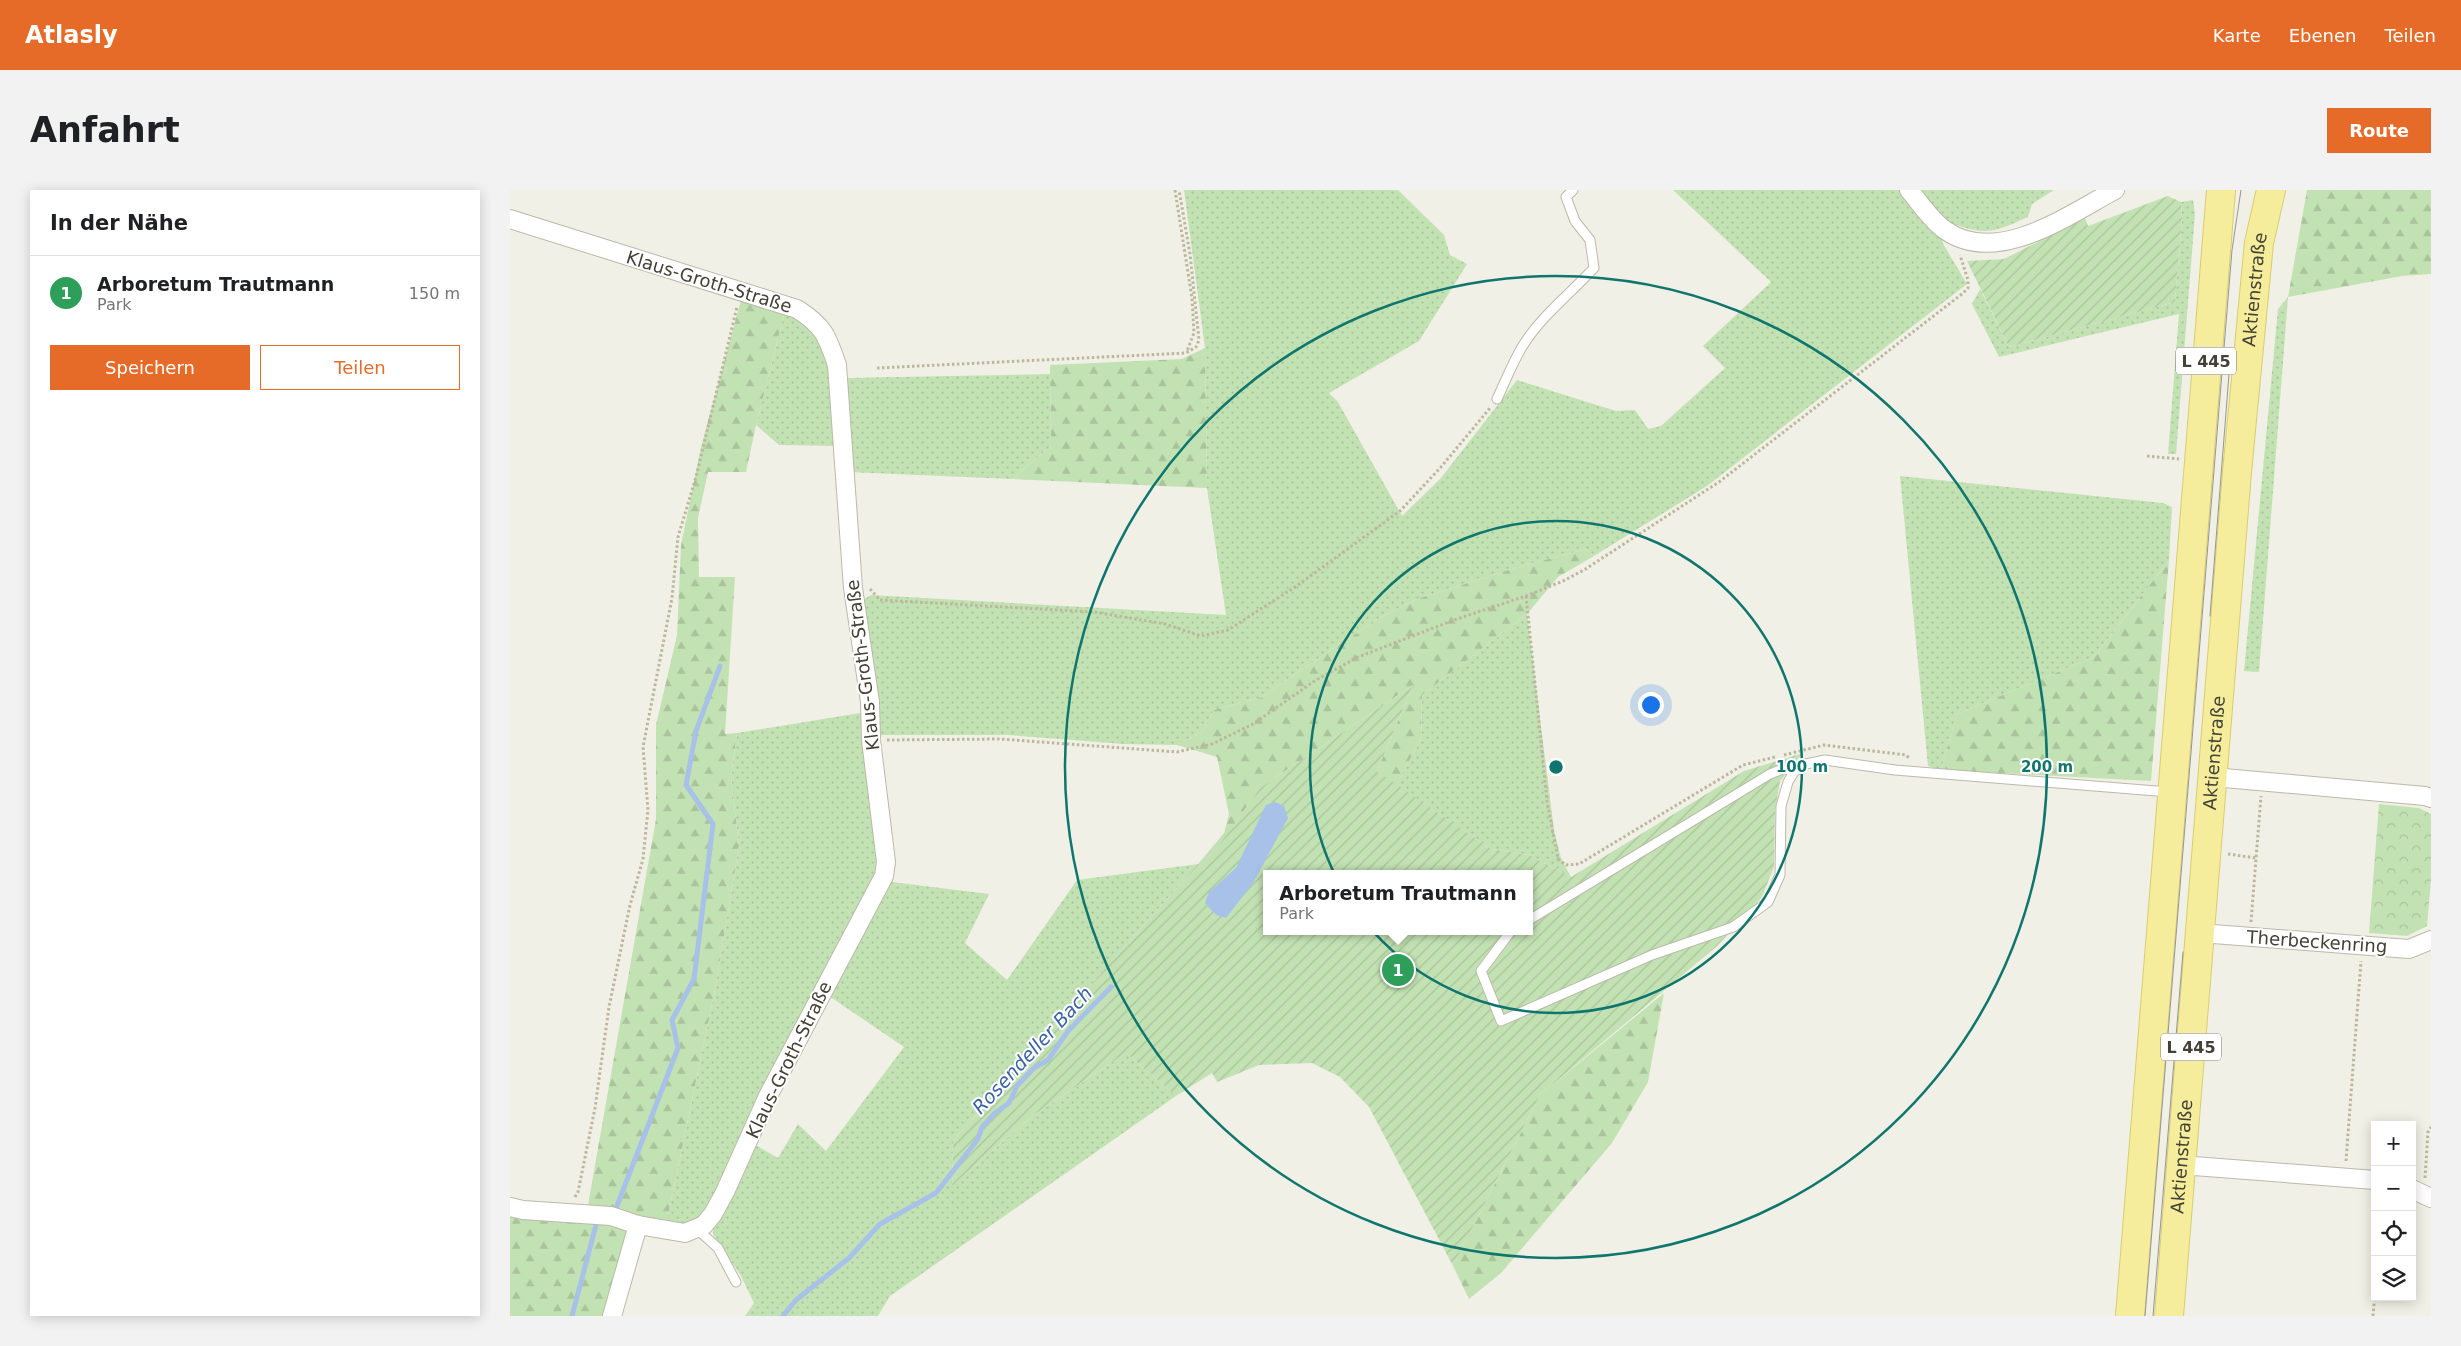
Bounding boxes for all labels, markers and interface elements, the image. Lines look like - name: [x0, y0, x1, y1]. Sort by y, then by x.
- text: Atlasly: [25, 21, 118, 49]
- text: Karte: [2213, 25, 2261, 46]
- text: Ebenen: [2289, 25, 2357, 46]
- text: Teilen: [2385, 25, 2436, 46]
- button: Route: [2327, 108, 2431, 153]
- text: Anfahrt: [30, 110, 180, 150]
- text: In der Nähe: [50, 211, 188, 235]
- street label: Aktienstraße: [2238, 230, 2271, 348]
- street label: Klaus-Groth-Straße: [624, 246, 794, 317]
- text: Arboretum Trautmann: [97, 273, 334, 295]
- text: 1: [60, 284, 72, 303]
- text: 150 m: [409, 284, 460, 303]
- text: Park: [97, 295, 132, 314]
- button: Speichern: [50, 345, 250, 390]
- button: Teilen: [260, 345, 460, 390]
- road number: L 445: [2176, 348, 2236, 375]
- street label: Klaus-Groth-Straße: [842, 578, 883, 752]
- your location: [1638, 692, 1664, 718]
- street label: Aktienstraße: [2199, 695, 2229, 811]
- centre of rings: [1547, 758, 1565, 776]
- text: 100 m: [1776, 758, 1828, 776]
- text: 200 m: [2021, 758, 2073, 776]
- popup: [1263, 870, 1533, 935]
- text: Arboretum Trautmann: [1279, 882, 1517, 904]
- text: Park: [1279, 904, 1314, 923]
- street label: Therbeckenring: [2245, 926, 2388, 957]
- pin: 1: [1382, 951, 1414, 989]
- street label: Klaus-Groth-Straße: [741, 978, 836, 1142]
- water label: Rosendeller Bach: [968, 982, 1096, 1118]
- road number: L 445: [2161, 1034, 2221, 1060]
- street label: Aktienstraße: [2166, 1098, 2196, 1214]
- map controls: [2371, 1121, 2416, 1301]
- button: +: [2371, 1121, 2416, 1166]
- button: −: [2371, 1166, 2416, 1211]
- button: locate: [2371, 1211, 2416, 1256]
- button: layers: [2371, 1256, 2416, 1301]

